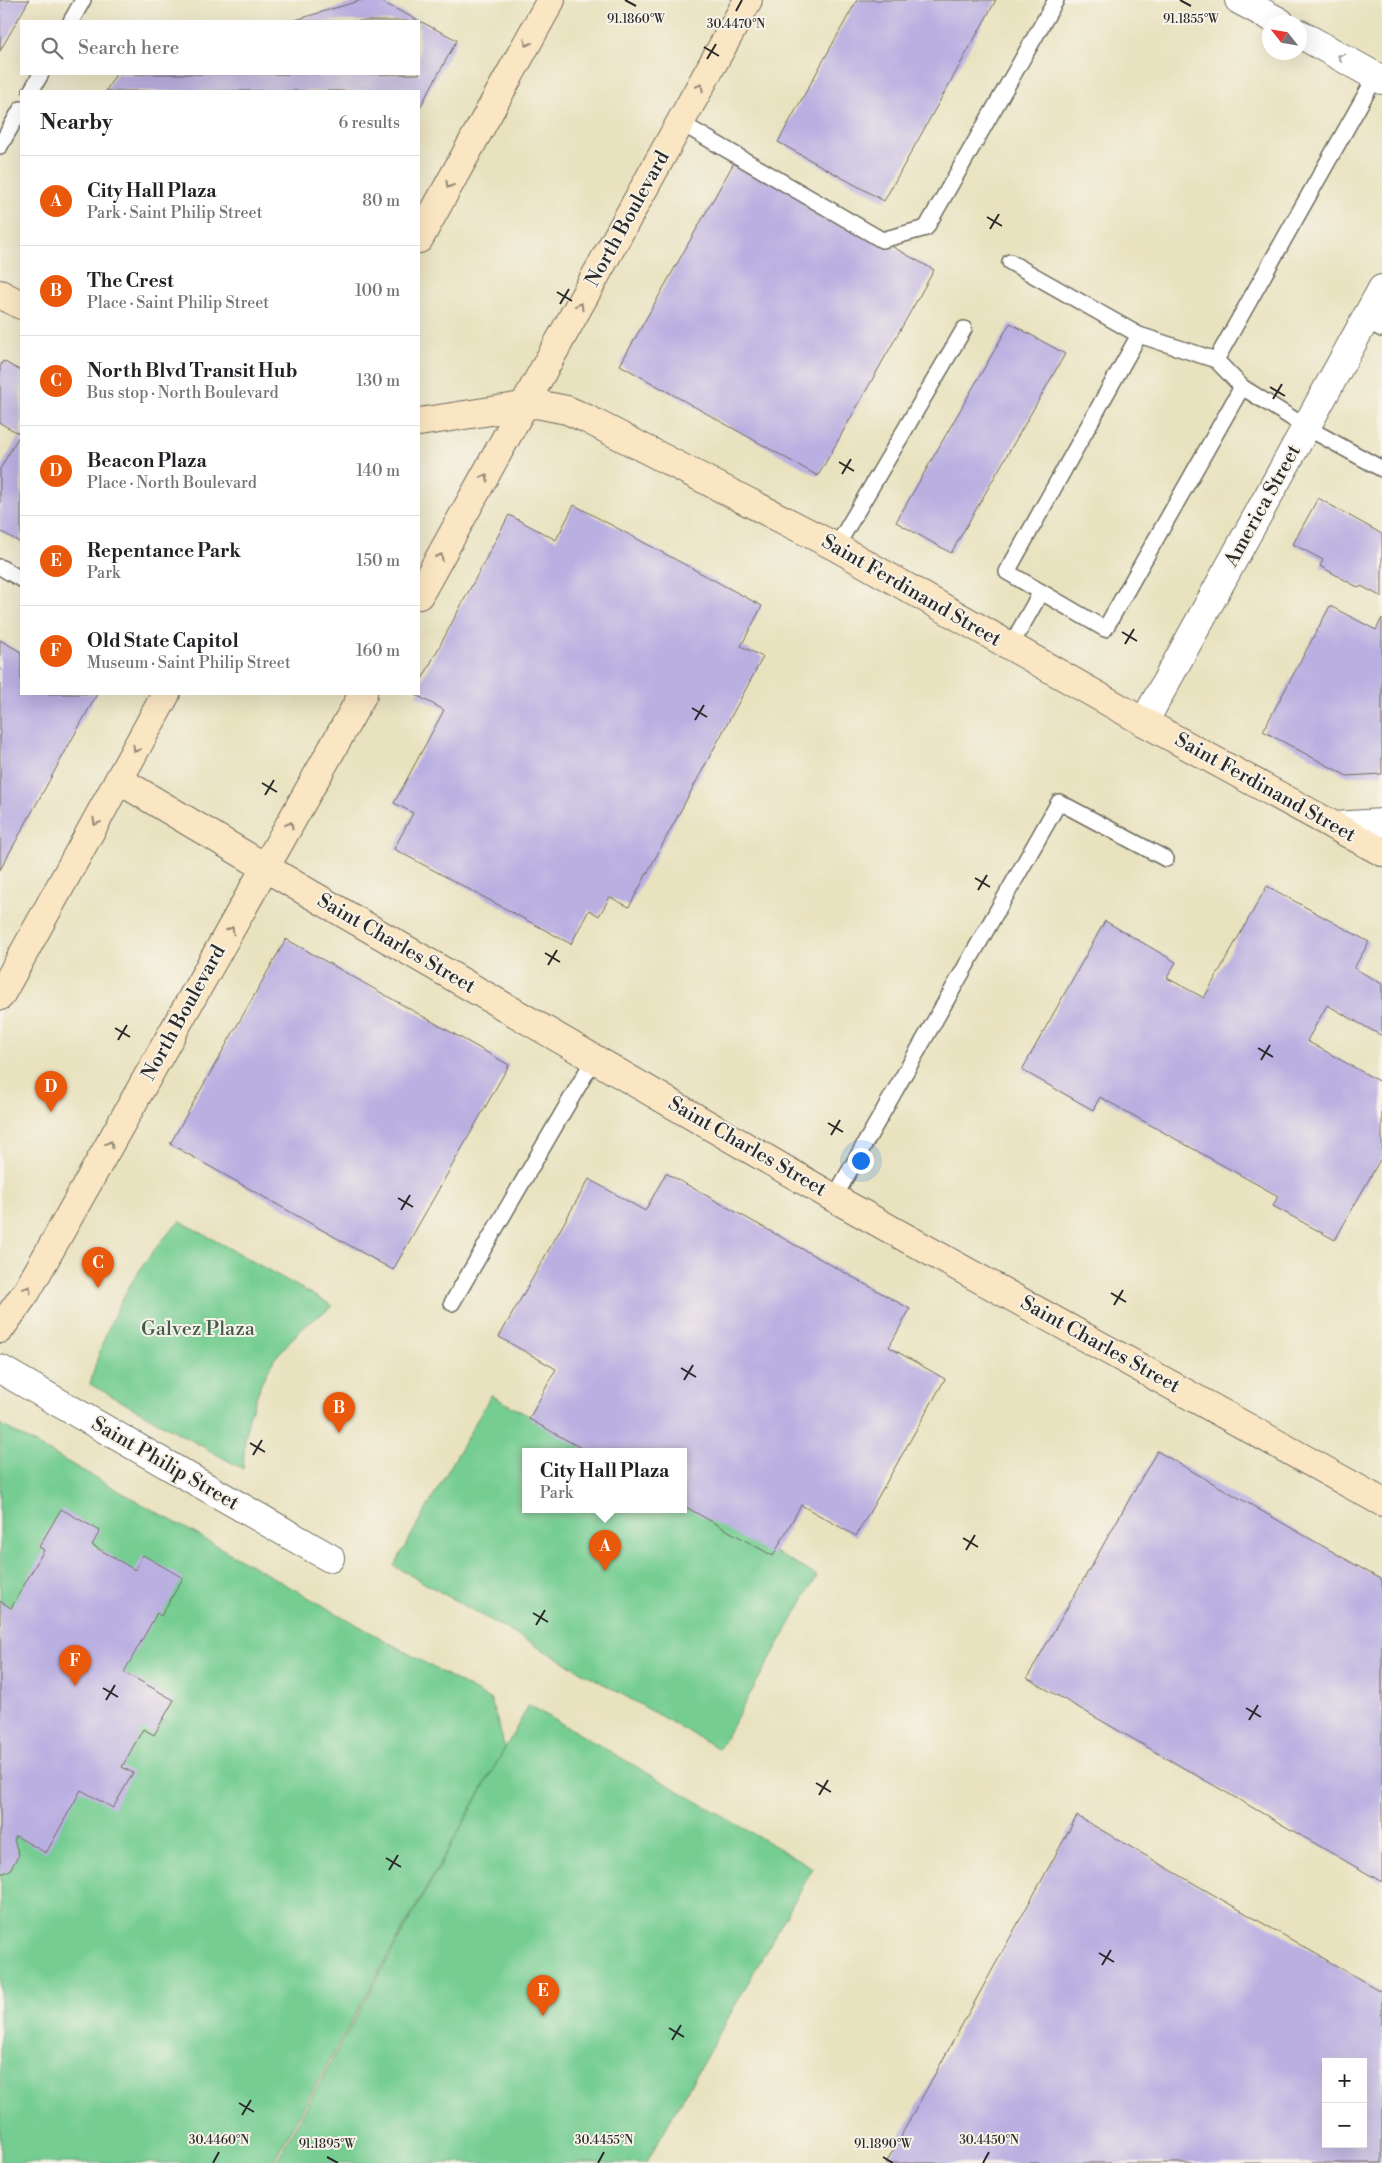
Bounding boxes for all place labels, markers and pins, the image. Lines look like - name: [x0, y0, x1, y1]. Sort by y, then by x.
- pin: D: [35, 1071, 67, 1112]
- pin: C: [82, 1247, 114, 1288]
- pin: B: [323, 1392, 355, 1433]
- pin: A: [589, 1530, 621, 1571]
- pin: F: [59, 1645, 91, 1686]
- pin: E: [527, 1975, 559, 2016]

